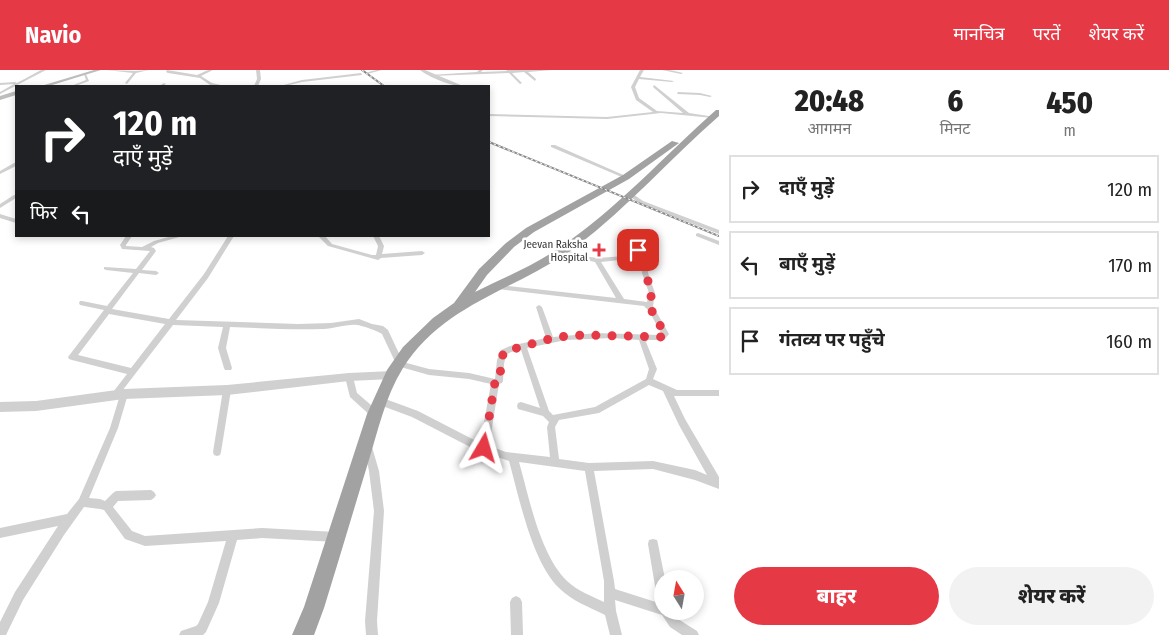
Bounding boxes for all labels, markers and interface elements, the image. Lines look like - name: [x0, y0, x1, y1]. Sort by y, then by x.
- text: Navio: [25, 21, 81, 49]
- text: मानचित्र: [953, 23, 1005, 45]
- text: परतें: [1033, 23, 1061, 45]
- text: शेयर करें: [1089, 23, 1144, 45]
- text: 20:48: [795, 83, 864, 119]
- text: 6: [947, 83, 963, 119]
- text: 450: [1046, 85, 1093, 121]
- text: 120 m: [113, 102, 197, 144]
- icon: right: [30, 105, 95, 170]
- text: आगमन: [807, 119, 851, 138]
- text: मिनट: [940, 119, 970, 138]
- text: m: [1064, 121, 1076, 140]
- text: दाएँ मुड़ें: [113, 144, 173, 171]
- icon: right: [736, 175, 764, 203]
- text: दाएँ मुड़ें: [779, 176, 834, 199]
- text: 120 m: [1107, 178, 1152, 201]
- icon: left: [67, 200, 95, 228]
- text: फिर: [30, 201, 57, 224]
- pin: [617, 229, 659, 271]
- icon: arrive: [624, 236, 652, 264]
- place label: Jeevan Raksha Hospital: [523, 238, 588, 264]
- marker: Jeevan Raksha Hospital: [592, 243, 606, 257]
- icon: left: [736, 251, 764, 279]
- text: बाएँ मुड़ें: [779, 252, 835, 275]
- text: 170 m: [1108, 254, 1152, 277]
- icon: arrive: [736, 327, 764, 355]
- text: गंतव्य पर पहुँचे: [779, 328, 885, 351]
- text: 160 m: [1106, 330, 1152, 353]
- position arrow: [457, 421, 509, 473]
- button: बाहर: [734, 567, 939, 625]
- button: शेयर करें: [949, 567, 1154, 625]
- north arrow: [654, 570, 704, 620]
- map controls: [654, 570, 704, 620]

